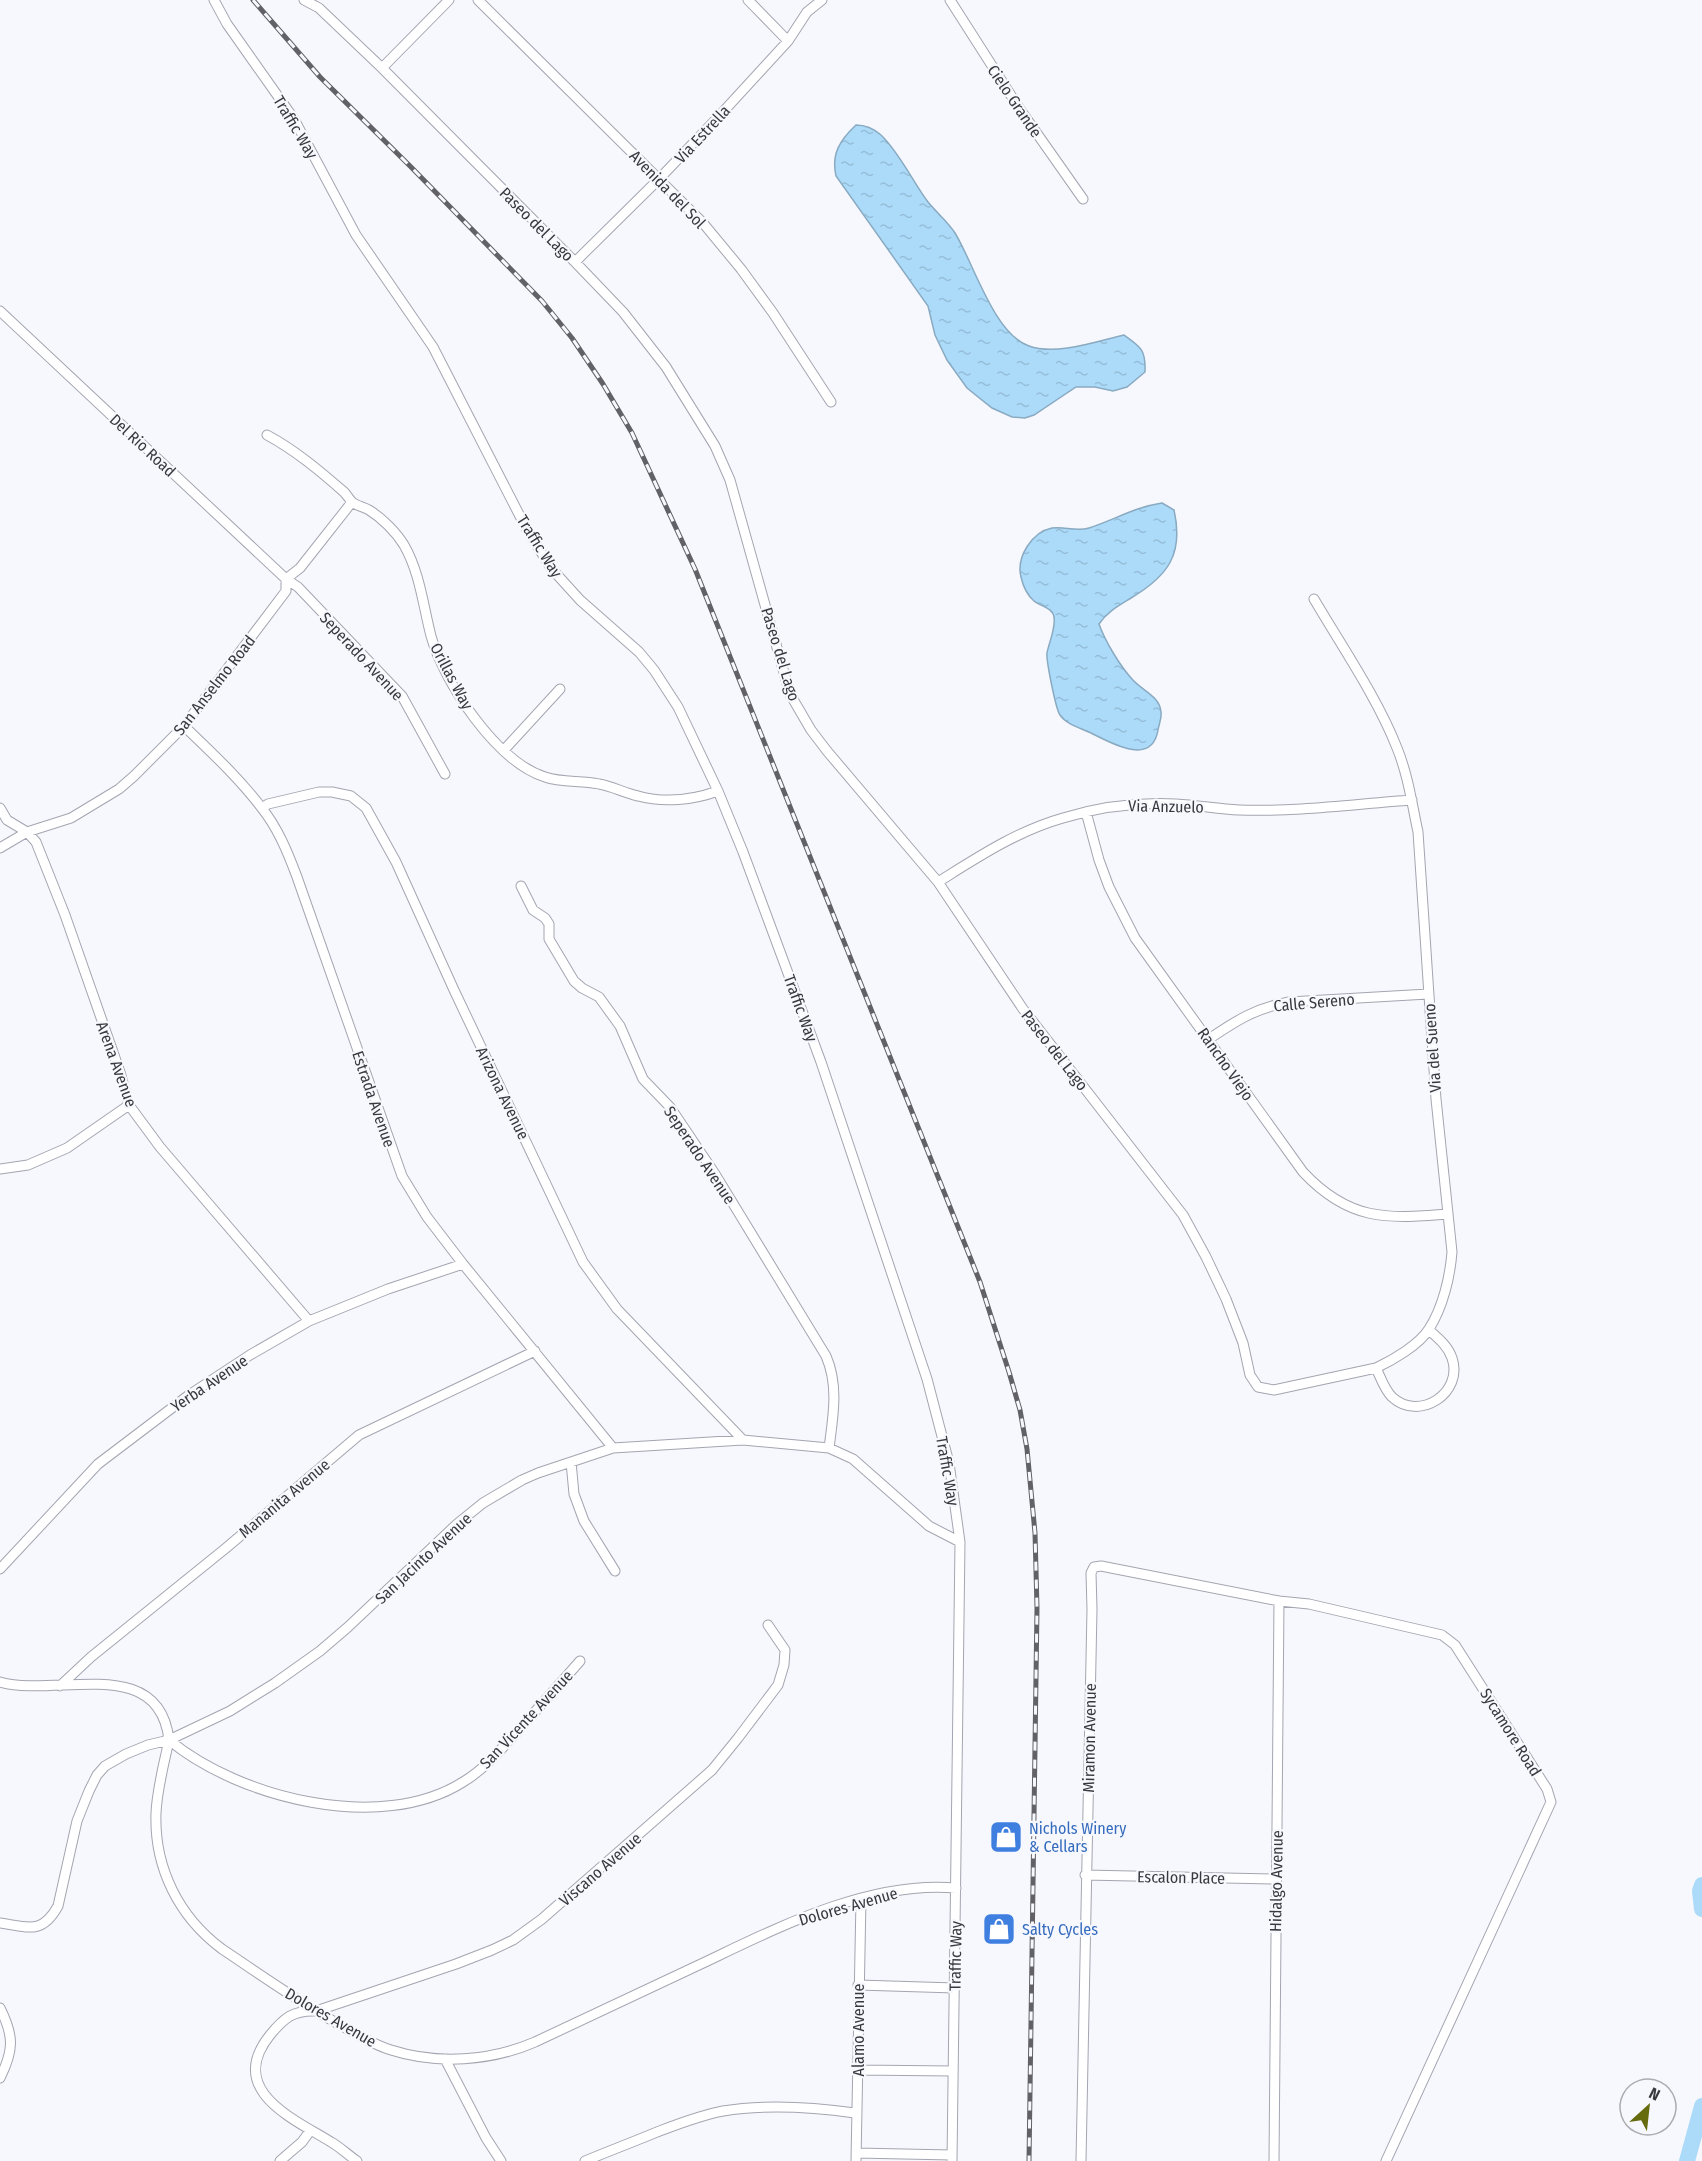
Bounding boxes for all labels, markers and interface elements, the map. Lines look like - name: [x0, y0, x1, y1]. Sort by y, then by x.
- street label: Cielo Grande: [983, 61, 1046, 141]
- street label: Traffic Way: [269, 92, 322, 163]
- street label: Via Estrella: [671, 101, 734, 167]
- street label: Avenida del Sol: [626, 146, 710, 232]
- street label: Paseo del Lago: [496, 183, 578, 265]
- street label: Del Rio Road: [106, 410, 180, 481]
- street label: Traffic Way: [513, 512, 567, 582]
- street label: Paseo del Lago: [757, 605, 804, 703]
- street label: Seperado Avenue: [316, 608, 408, 705]
- street label: San Anselmo Road: [170, 632, 259, 739]
- street label: Orillas Way: [426, 640, 477, 714]
- street label: Via Anzuelo: [1128, 796, 1204, 817]
- street label: Traffic Way: [780, 972, 822, 1045]
- street label: Calle Sereno: [1273, 989, 1355, 1016]
- street label: Via del Sueno: [1420, 1003, 1445, 1093]
- street label: Paseo del Lago: [1017, 1006, 1092, 1094]
- street label: Arena Avenue: [92, 1019, 141, 1110]
- street label: Rancho Viejo: [1193, 1024, 1258, 1104]
- street label: Arizona Avenue: [472, 1044, 533, 1143]
- street label: Estrada Avenue: [348, 1048, 399, 1150]
- street label: Seperado Avenue: [660, 1103, 739, 1208]
- street label: Yerba Avenue: [167, 1351, 251, 1416]
- street label: Traffic Way: [932, 1435, 963, 1508]
- street label: Mananita Avenue: [235, 1455, 334, 1542]
- street label: San Jacinto Avenue: [371, 1509, 475, 1608]
- street label: San Vicente Avenue: [476, 1666, 577, 1773]
- street label: Miramon Avenue: [1079, 1683, 1100, 1793]
- street label: Sycamore Road: [1476, 1685, 1545, 1780]
- shop icon: Nichols Winery & Cellars: [988, 1819, 1024, 1855]
- place label: Nichols Winery & Cellars: [1029, 1819, 1127, 1856]
- street label: Viscano Avenue: [556, 1829, 645, 1910]
- street label: Hidalgo Avenue: [1266, 1830, 1287, 1932]
- street label: Escalon Place: [1137, 1867, 1225, 1888]
- street label: Dolores Avenue: [797, 1883, 900, 1930]
- shop icon: Salty Cycles: [981, 1911, 1017, 1947]
- street label: Traffic Way: [945, 1920, 966, 1991]
- place label: Salty Cycles: [1022, 1920, 1098, 1939]
- street label: Alamo Avenue: [849, 1983, 868, 2076]
- street label: Dolores Avenue: [282, 1984, 380, 2051]
- north arrow: [1618, 2077, 1678, 2137]
- text: N: [1646, 2083, 1663, 2105]

